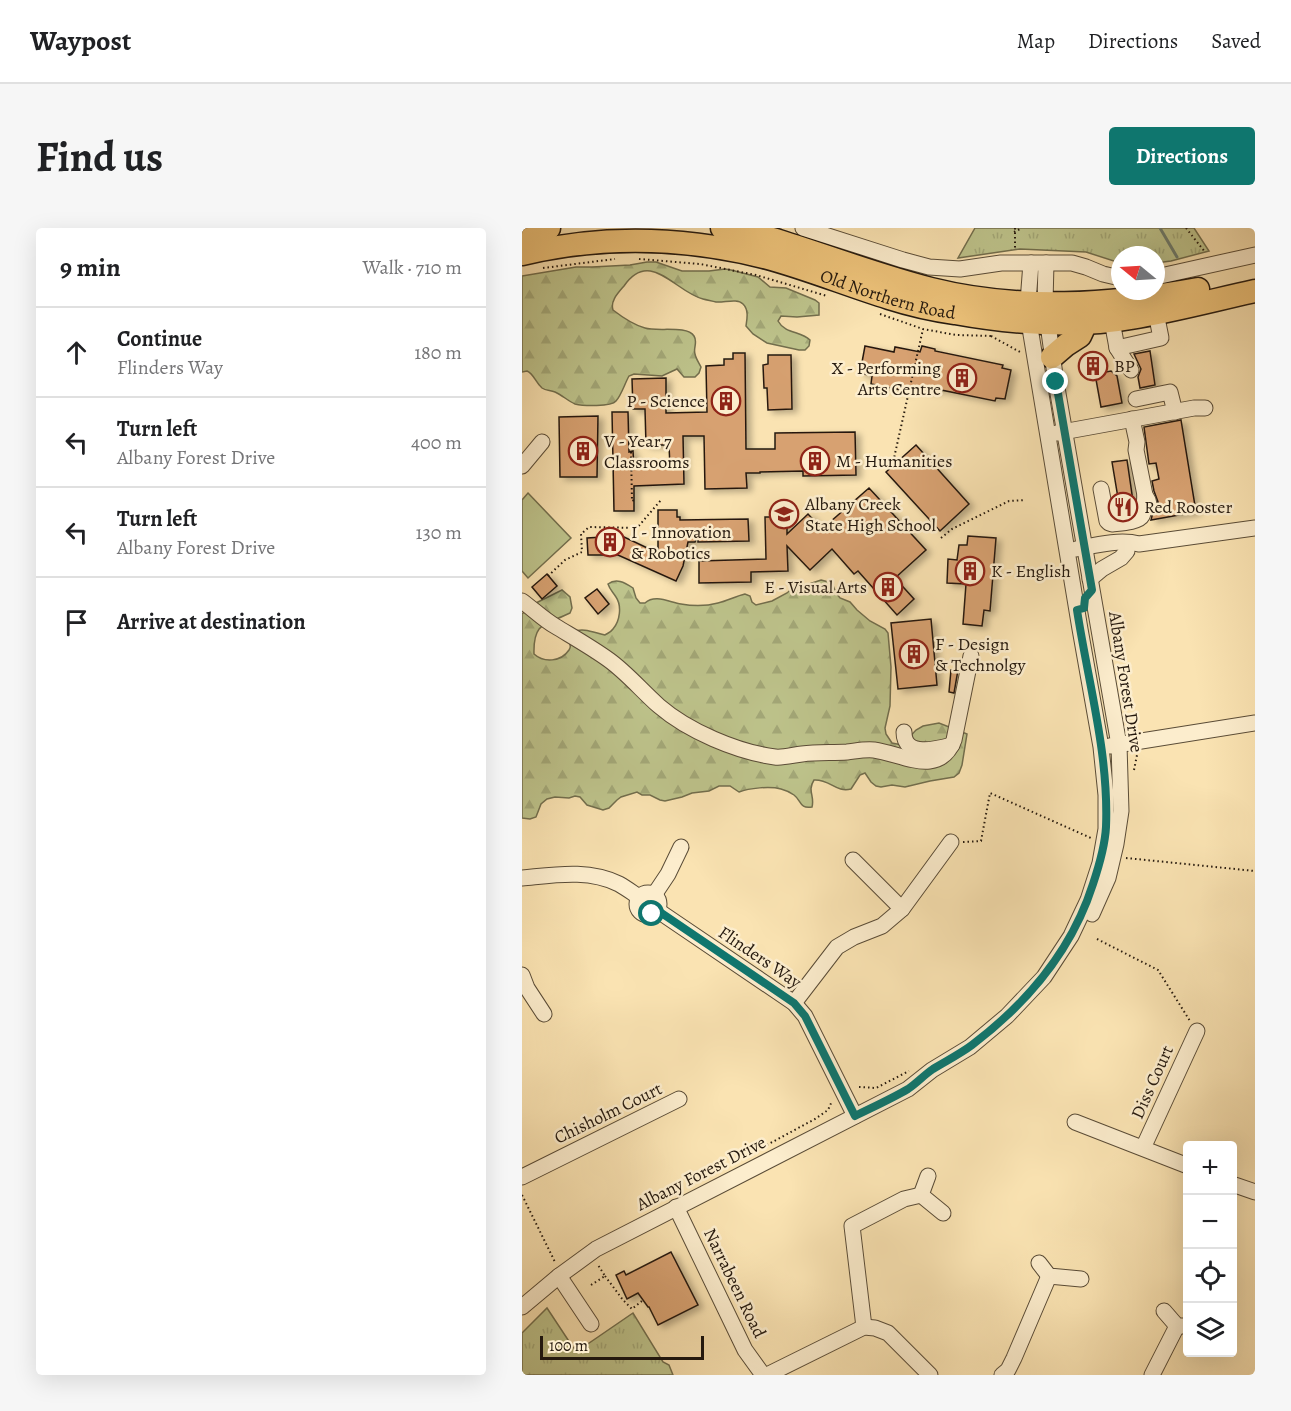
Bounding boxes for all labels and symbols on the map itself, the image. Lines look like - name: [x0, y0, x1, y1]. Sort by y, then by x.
- north arrow: [1111, 246, 1165, 300]
- street label: Old Northern Road: [817, 263, 958, 325]
- building icon: BP: [1077, 350, 1109, 382]
- place label: BP: [1114, 354, 1135, 378]
- place label: X - Performing Arts Centre: [831, 356, 941, 401]
- building icon: X - Performing Arts Centre: [946, 362, 978, 394]
- route end: [1042, 368, 1068, 394]
- building icon: P - Science: [710, 385, 742, 417]
- place label: P - Science: [627, 389, 705, 413]
- place label: V - Year 7 Classrooms: [603, 429, 689, 474]
- building icon: V - Year 7 Classrooms: [567, 435, 599, 467]
- building icon: M - Humanities: [799, 445, 831, 477]
- place label: M - Humanities: [836, 449, 952, 473]
- restaurant icon: Red Rooster: [1107, 491, 1139, 523]
- place label: Albany Creek State High School: [804, 492, 936, 537]
- place label: Red Rooster: [1144, 495, 1232, 519]
- school or university icon: Albany Creek State High School: [768, 498, 800, 530]
- place label: I - Innovation & Robotics: [631, 520, 732, 565]
- building icon: I - Innovation & Robotics: [594, 526, 626, 558]
- building icon: K - English: [954, 555, 986, 587]
- place label: K - English: [991, 559, 1071, 583]
- building icon: E - Visual Arts: [872, 571, 904, 603]
- place label: E - Visual Arts: [764, 575, 867, 599]
- street label: Albany Forest Drive: [1103, 609, 1149, 754]
- place label: F - Design & Technolgy: [935, 632, 1026, 677]
- building icon: F - Design & Technolgy: [898, 638, 930, 670]
- route start: [638, 900, 664, 926]
- street label: Flinders Way: [714, 920, 807, 994]
- street label: Diss Court: [1125, 1041, 1179, 1123]
- street label: Chisholm Court: [550, 1077, 666, 1149]
- street label: Albany Forest Drive: [631, 1130, 770, 1216]
- street label: Narrabeen Road: [698, 1224, 772, 1342]
- scale bar: [540, 1333, 704, 1360]

